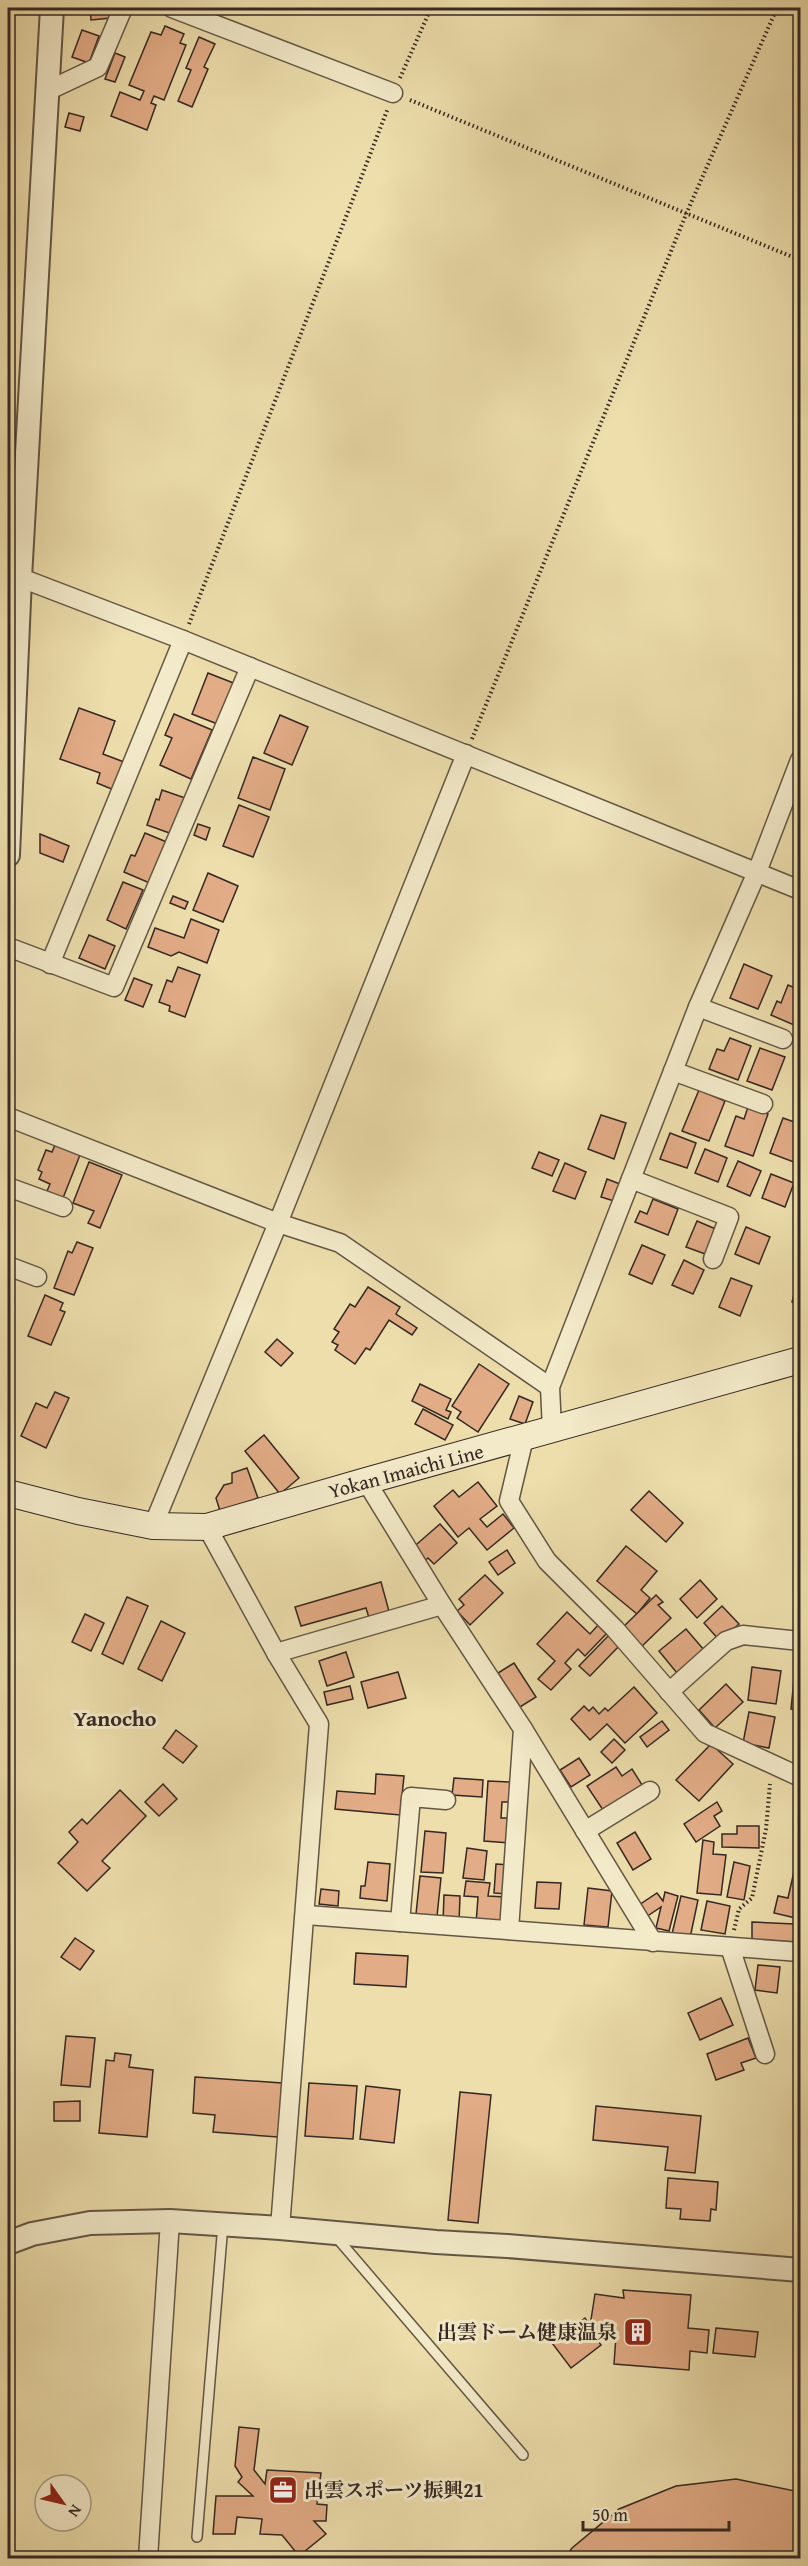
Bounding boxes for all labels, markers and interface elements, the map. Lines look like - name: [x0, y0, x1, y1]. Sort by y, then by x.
- street label: Yokan Imaichi Line: [325, 1436, 487, 1505]
- district label: Yanocho: [74, 1702, 157, 1734]
- building icon: 出雲ドーム健康温泉: [622, 2316, 654, 2348]
- place label: 出雲ドーム健康温泉: [437, 2317, 617, 2346]
- north arrow: [33, 2473, 93, 2533]
- office icon: 出雲スポーツ振興21: [267, 2474, 299, 2506]
- place label: 出雲スポーツ振興21: [304, 2475, 484, 2504]
- scale bar: [583, 2494, 728, 2532]
- text: N: [62, 2500, 88, 2523]
- text: 50 m: [592, 2501, 628, 2528]

